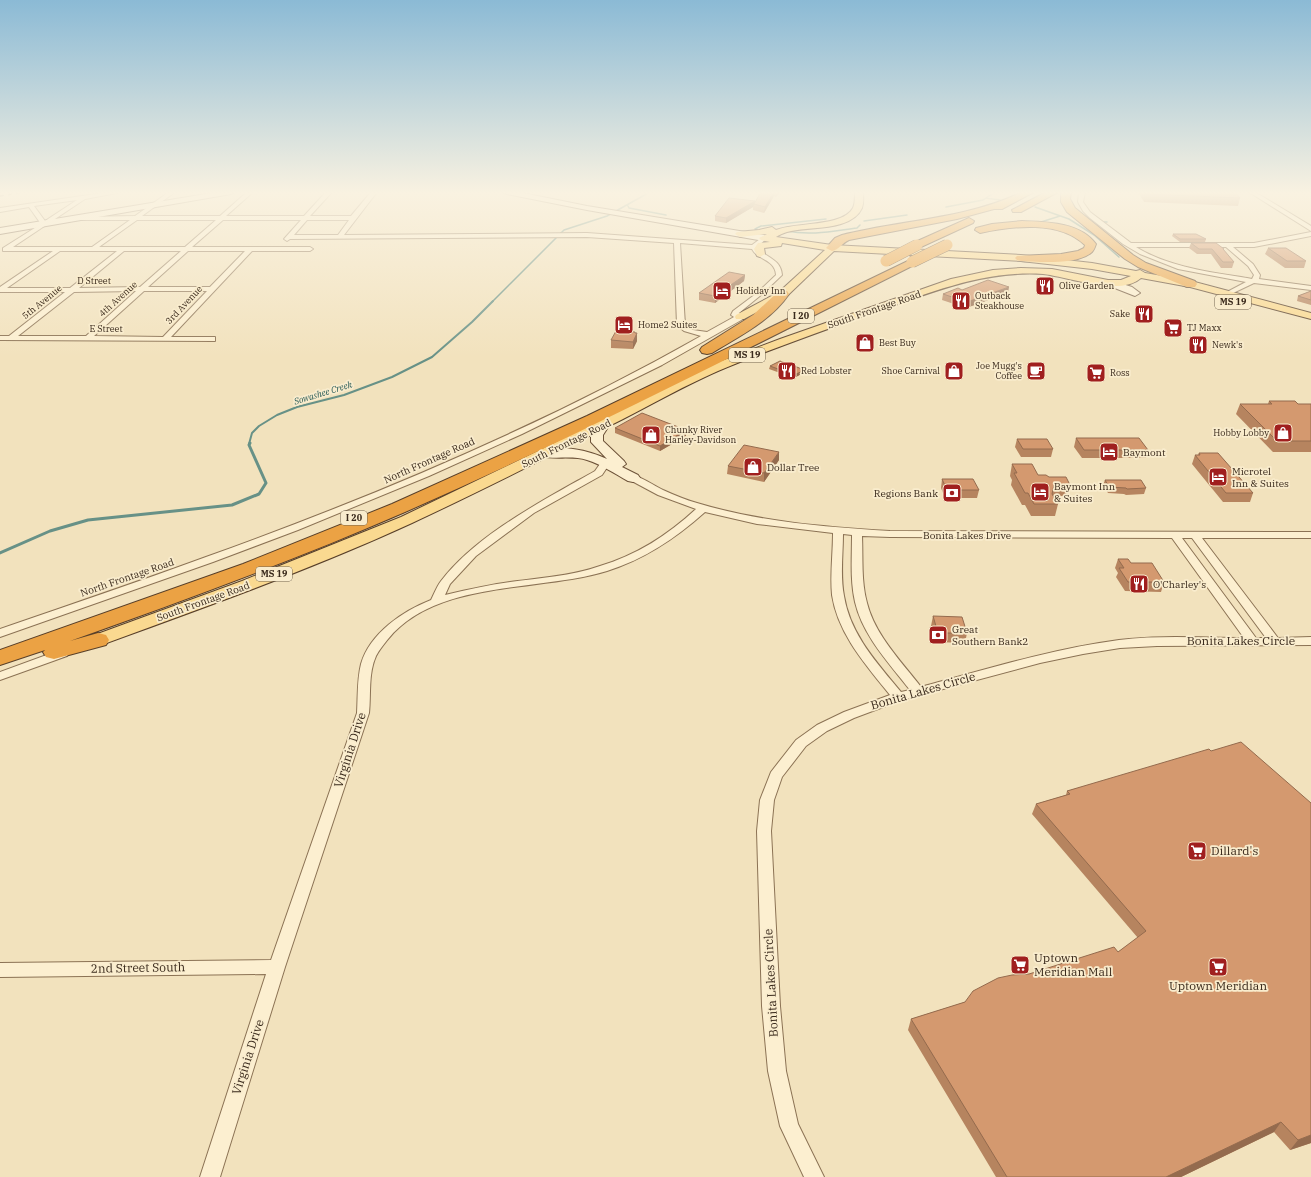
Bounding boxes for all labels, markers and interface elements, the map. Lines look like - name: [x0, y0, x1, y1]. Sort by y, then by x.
- street label: D Street: [77, 275, 111, 286]
- restaurant icon: Olive Garden: [1034, 275, 1056, 297]
- street label: 4th Avenue: [96, 278, 139, 319]
- hotel icon: Holiday Inn: [711, 280, 733, 302]
- place label: Olive Garden: [1059, 280, 1114, 291]
- street label: 5th Avenue: [20, 282, 64, 321]
- street label: 3rd Avenue: [163, 283, 204, 326]
- place label: Holiday Inn: [736, 285, 786, 296]
- street label: South Frontage Road: [826, 287, 923, 332]
- restaurant icon: Outback Steakhouse: [950, 290, 972, 312]
- place label: Outback Steakhouse: [975, 290, 1024, 311]
- road number: MS 19: [1215, 295, 1251, 309]
- restaurant icon: Sake: [1133, 303, 1155, 325]
- place label: Sake: [1110, 308, 1130, 319]
- road number: I 20: [788, 309, 814, 323]
- hotel icon: Home2 Suites: [613, 314, 635, 336]
- supermarket icon: TJ Maxx: [1162, 317, 1184, 339]
- place label: Home2 Suites: [638, 319, 697, 330]
- place label: TJ Maxx: [1187, 322, 1222, 333]
- street label: E Street: [89, 323, 123, 334]
- shop icon: Best Buy: [854, 332, 876, 354]
- restaurant icon: Newk's: [1187, 334, 1209, 356]
- place label: Best Buy: [879, 337, 916, 348]
- place label: Newk's: [1212, 339, 1243, 350]
- road number: MS 19: [729, 348, 765, 362]
- restaurant icon: Red Lobster: [776, 360, 798, 382]
- shop icon: Shoe Carnival: [943, 360, 965, 382]
- place label: Joe Mugg's Coffee: [976, 360, 1022, 381]
- cafe icon: Joe Mugg's Coffee: [1025, 360, 1047, 382]
- supermarket icon: Ross: [1085, 362, 1107, 384]
- place label: Red Lobster: [801, 365, 852, 376]
- place label: Shoe Carnival: [881, 365, 940, 376]
- place label: Ross: [1110, 367, 1130, 378]
- water label: Sowashee Creek: [291, 378, 354, 407]
- street label: South Frontage Road: [519, 416, 613, 471]
- shop icon: Hobby Lobby: [1272, 422, 1294, 444]
- shop icon: Chunky River Harley-Davidson: [640, 424, 662, 446]
- place label: Chunky River Harley-Davidson: [665, 424, 736, 445]
- place label: Hobby Lobby: [1213, 427, 1269, 438]
- street label: North Frontage Road: [382, 435, 477, 486]
- hotel icon: Baymont: [1098, 441, 1120, 463]
- place label: Baymont: [1123, 446, 1166, 459]
- shop icon: Dollar Tree: [742, 456, 764, 478]
- place label: Dollar Tree: [767, 461, 819, 474]
- place label: Microtel Inn & Suites: [1232, 465, 1289, 490]
- hotel icon: Microtel Inn & Suites: [1207, 466, 1229, 488]
- place label: Baymont Inn & Suites: [1054, 480, 1116, 505]
- hotel icon: Baymont Inn & Suites: [1029, 481, 1051, 503]
- bank icon: Regions Bank: [941, 482, 963, 504]
- place label: Regions Bank: [874, 487, 938, 500]
- road number: I 20: [341, 511, 367, 525]
- street label: Bonita Lakes Drive: [923, 529, 1011, 542]
- street label: North Frontage Road: [79, 555, 176, 600]
- road number: MS 19: [256, 567, 292, 581]
- restaurant icon: O'Charley's: [1128, 573, 1150, 595]
- place label: O'Charley's: [1153, 578, 1206, 591]
- street label: South Frontage Road: [155, 579, 251, 624]
- place label: Great Southern Bank2: [952, 623, 1028, 648]
- bank icon: Great Southern Bank2: [927, 624, 949, 646]
- street label: Bonita Lakes Circle: [1187, 633, 1295, 648]
- street label: Bonita Lakes Circle: [869, 668, 977, 713]
- street label: Virginia Drive: [330, 710, 369, 789]
- supermarket icon: Dillard's: [1186, 840, 1208, 862]
- place label: Dillard's: [1211, 843, 1259, 858]
- street label: Bonita Lakes Circle: [760, 928, 781, 1038]
- place label: Uptown Meridian Mall: [1034, 950, 1113, 979]
- supermarket icon: Uptown Meridian Mall: [1009, 954, 1031, 976]
- supermarket icon: Uptown Meridian: [1207, 956, 1229, 978]
- street label: 2nd Street South: [91, 959, 186, 976]
- place label: Uptown Meridian: [1169, 978, 1267, 993]
- street label: Virginia Drive: [228, 1017, 267, 1096]

